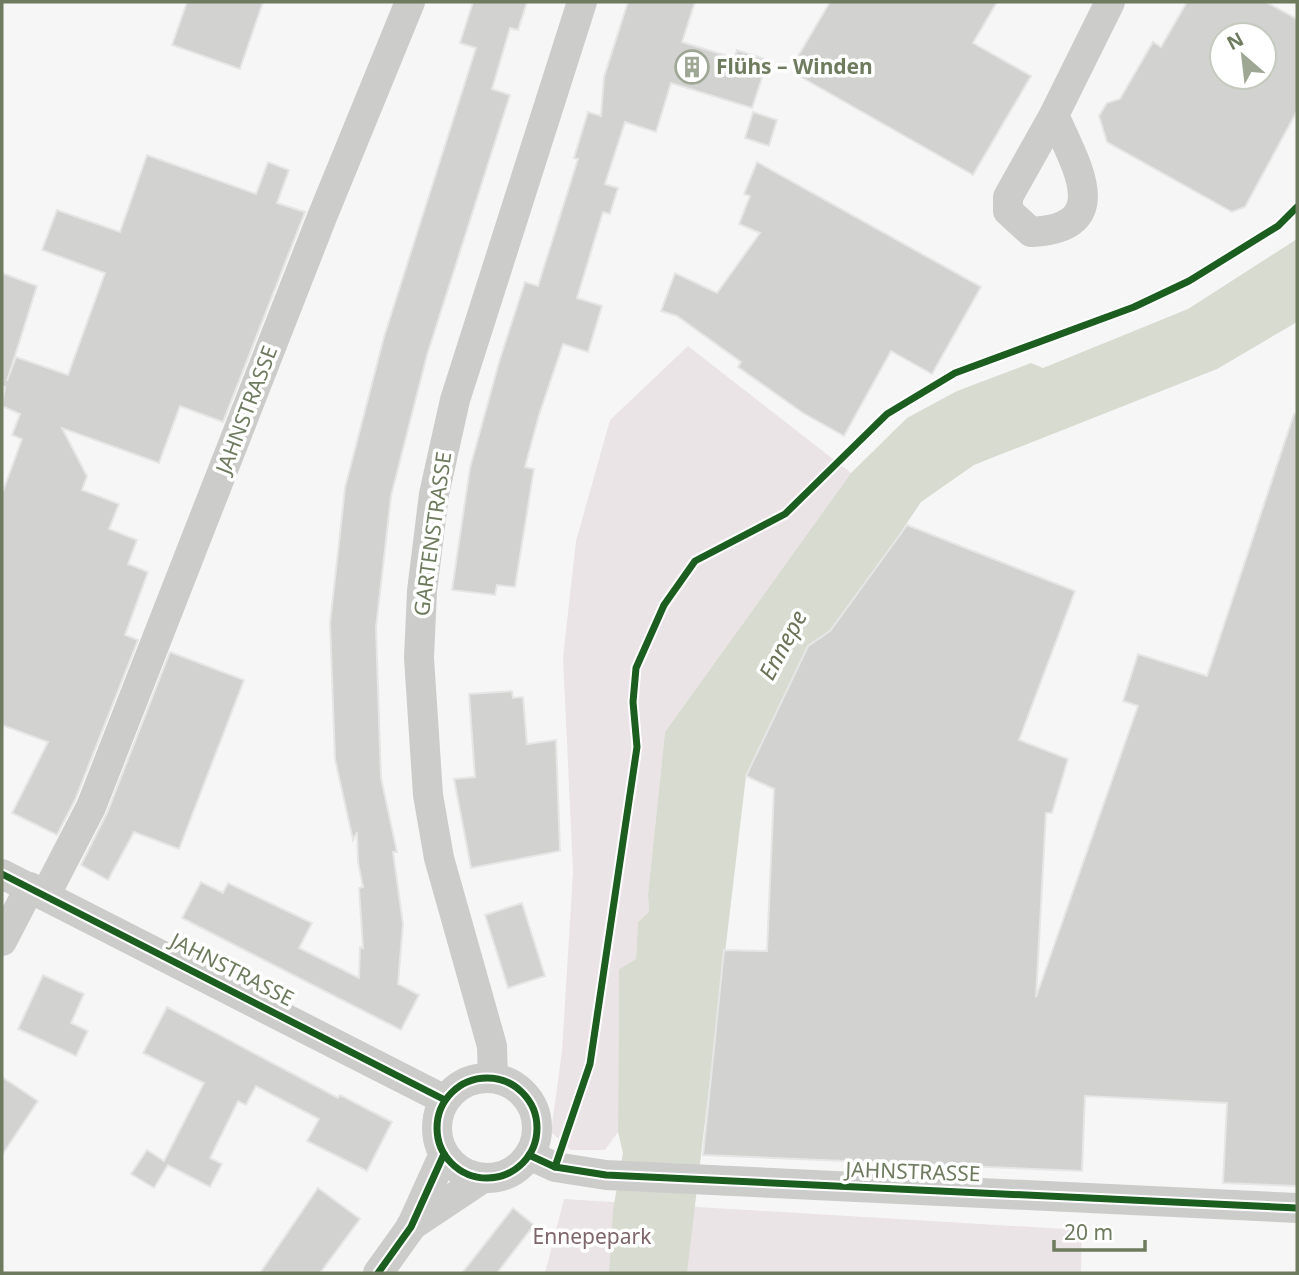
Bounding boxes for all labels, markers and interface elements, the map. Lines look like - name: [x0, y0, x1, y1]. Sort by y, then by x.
- north arrow: [1208, 21, 1278, 91]
- text: N: [1222, 26, 1248, 56]
- building icon: Flühs – Winden: [673, 48, 711, 86]
- place label: Flühs – Winden: [716, 52, 873, 80]
- street label: JAHNSTRASSE: [208, 342, 283, 480]
- street label: GARTENSTRASSE: [407, 450, 457, 618]
- water label: Ennepe: [750, 604, 814, 685]
- street label: JAHNSTRASSE: [164, 925, 299, 1012]
- street label: JAHNSTRASSE: [843, 1155, 981, 1187]
- scale bar: [1054, 1208, 1145, 1252]
- text: 20 m: [1064, 1218, 1113, 1246]
- park label: Ennepepark: [533, 1222, 652, 1250]

